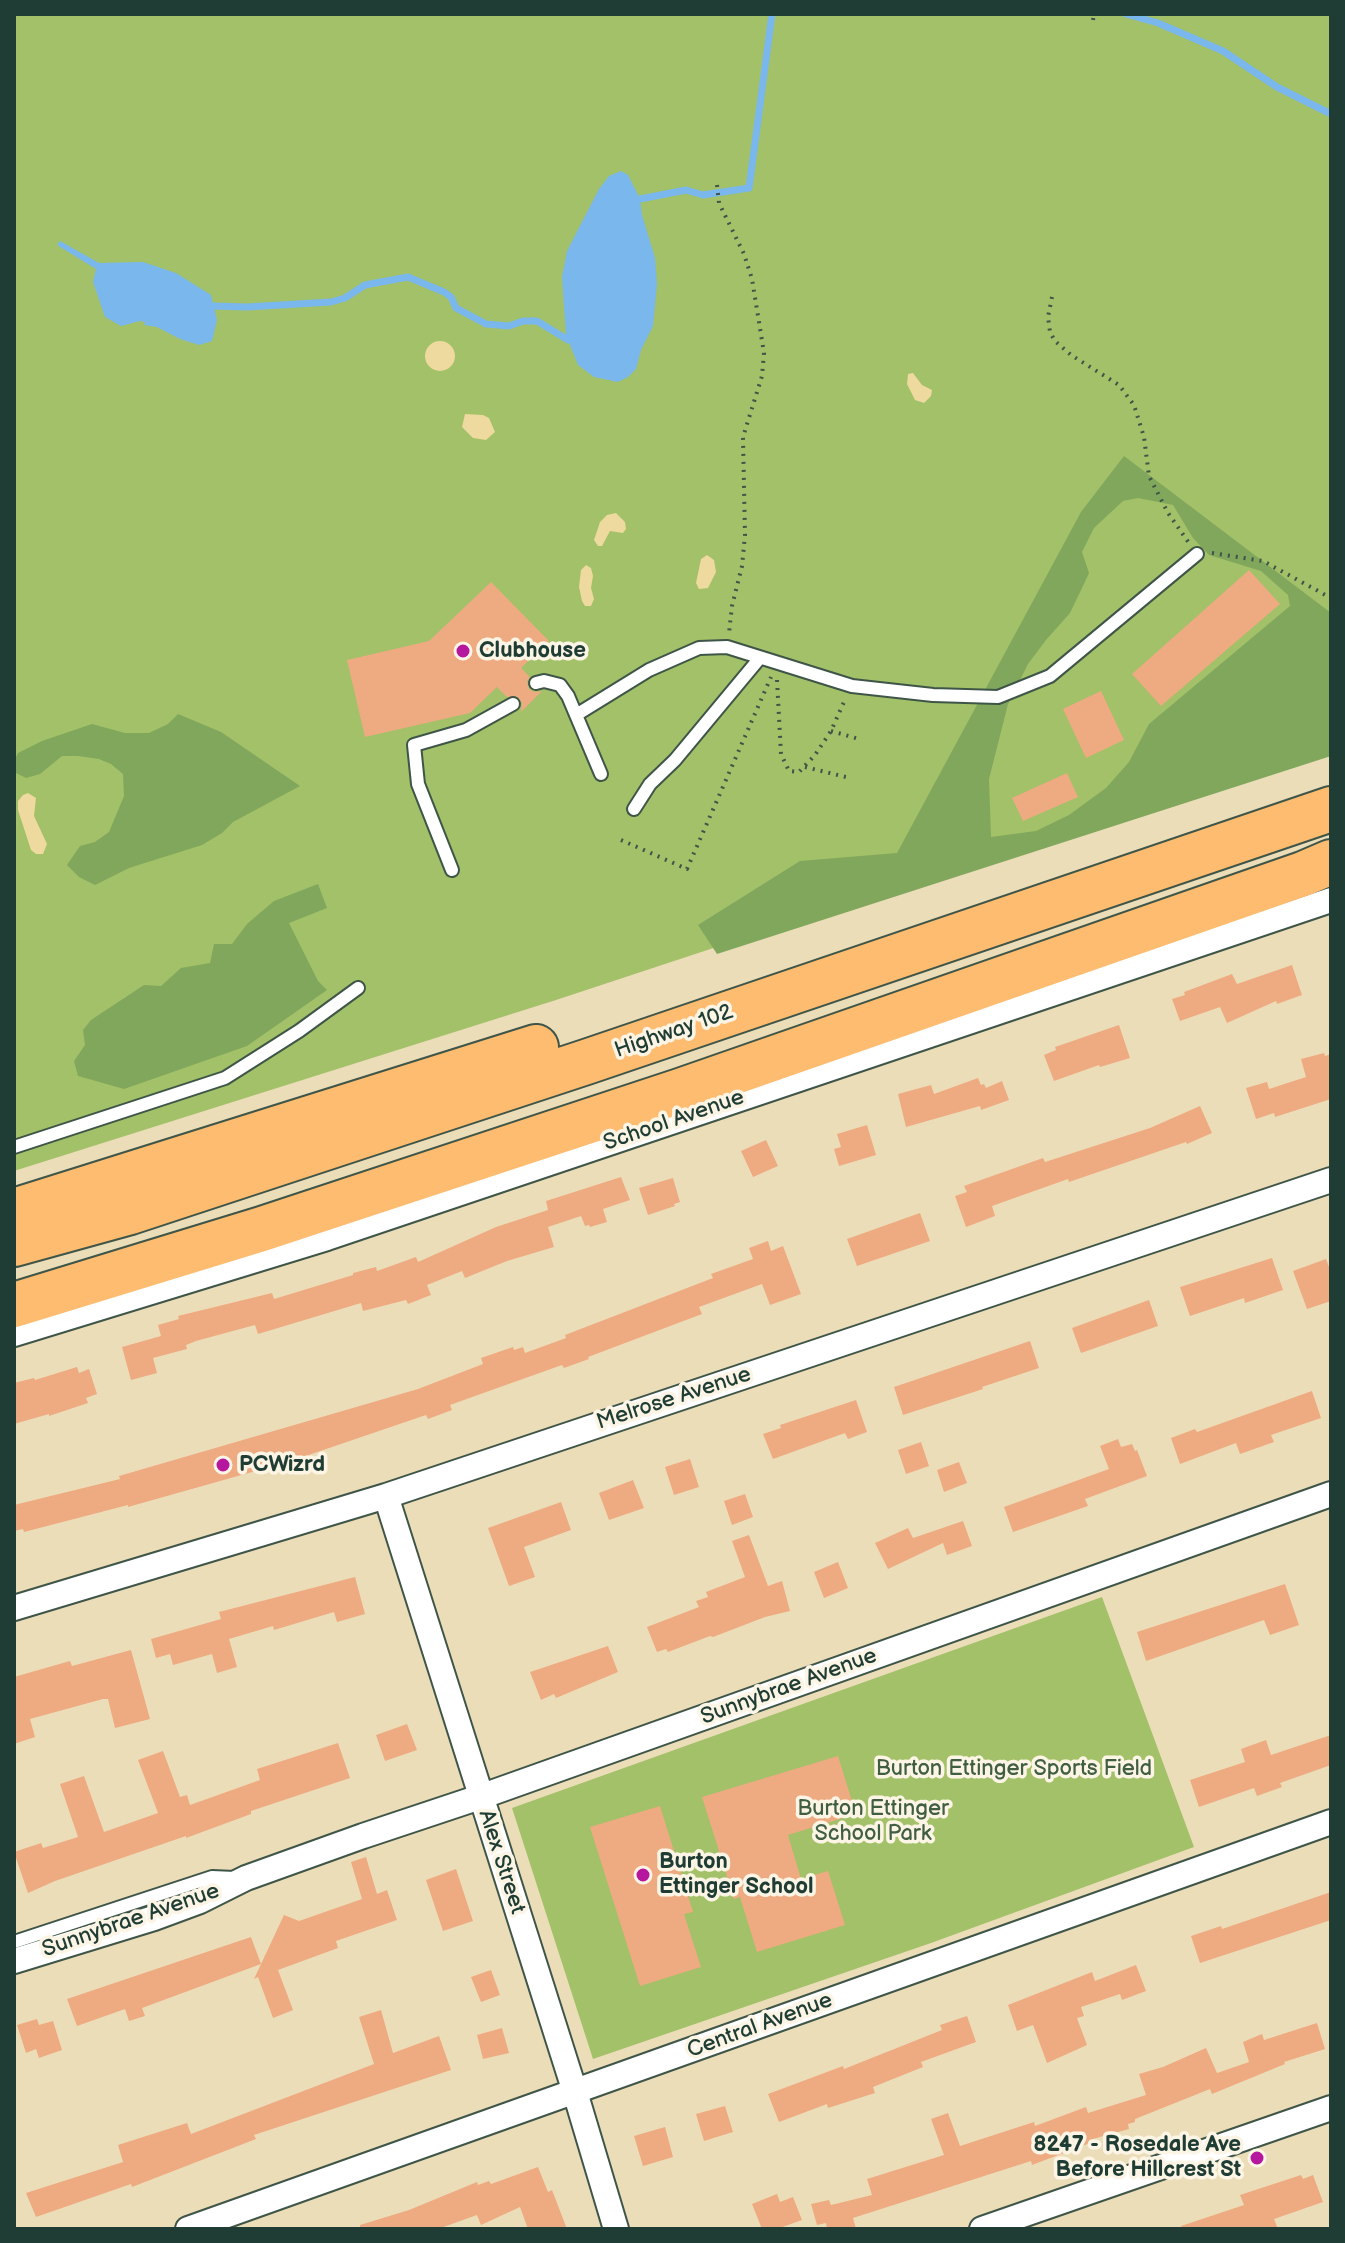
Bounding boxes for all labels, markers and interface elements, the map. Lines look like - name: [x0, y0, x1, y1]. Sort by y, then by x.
- place label: Clubhouse: [479, 638, 586, 664]
- marker: Clubhouse: [454, 642, 472, 660]
- street label: Highway 102: [611, 999, 737, 1065]
- street label: School Avenue: [600, 1085, 748, 1157]
- street label: Melrose Avenue: [594, 1362, 754, 1436]
- place label: PCWizrd: [239, 1452, 325, 1478]
- marker: PCWizrd: [214, 1456, 232, 1474]
- street label: Sunnybrae Avenue: [697, 1643, 881, 1731]
- park label: Burton Ettinger Sports Field: [876, 1756, 1152, 1782]
- park label: Burton Ettinger School Park: [797, 1796, 949, 1848]
- street label: Alex Street: [472, 1807, 530, 1917]
- place label: Burton Ettinger School: [659, 1849, 814, 1900]
- marker: Burton Ettinger School: [634, 1866, 652, 1884]
- street label: Sunnybrae Avenue: [39, 1878, 223, 1964]
- street label: Central Avenue: [684, 1988, 836, 2064]
- place label: 8247 - Rosedale Ave Before Hillcrest St: [1033, 2132, 1241, 2184]
- marker: 8247 - Rosedale Ave Before Hillcrest St: [1248, 2149, 1266, 2167]

